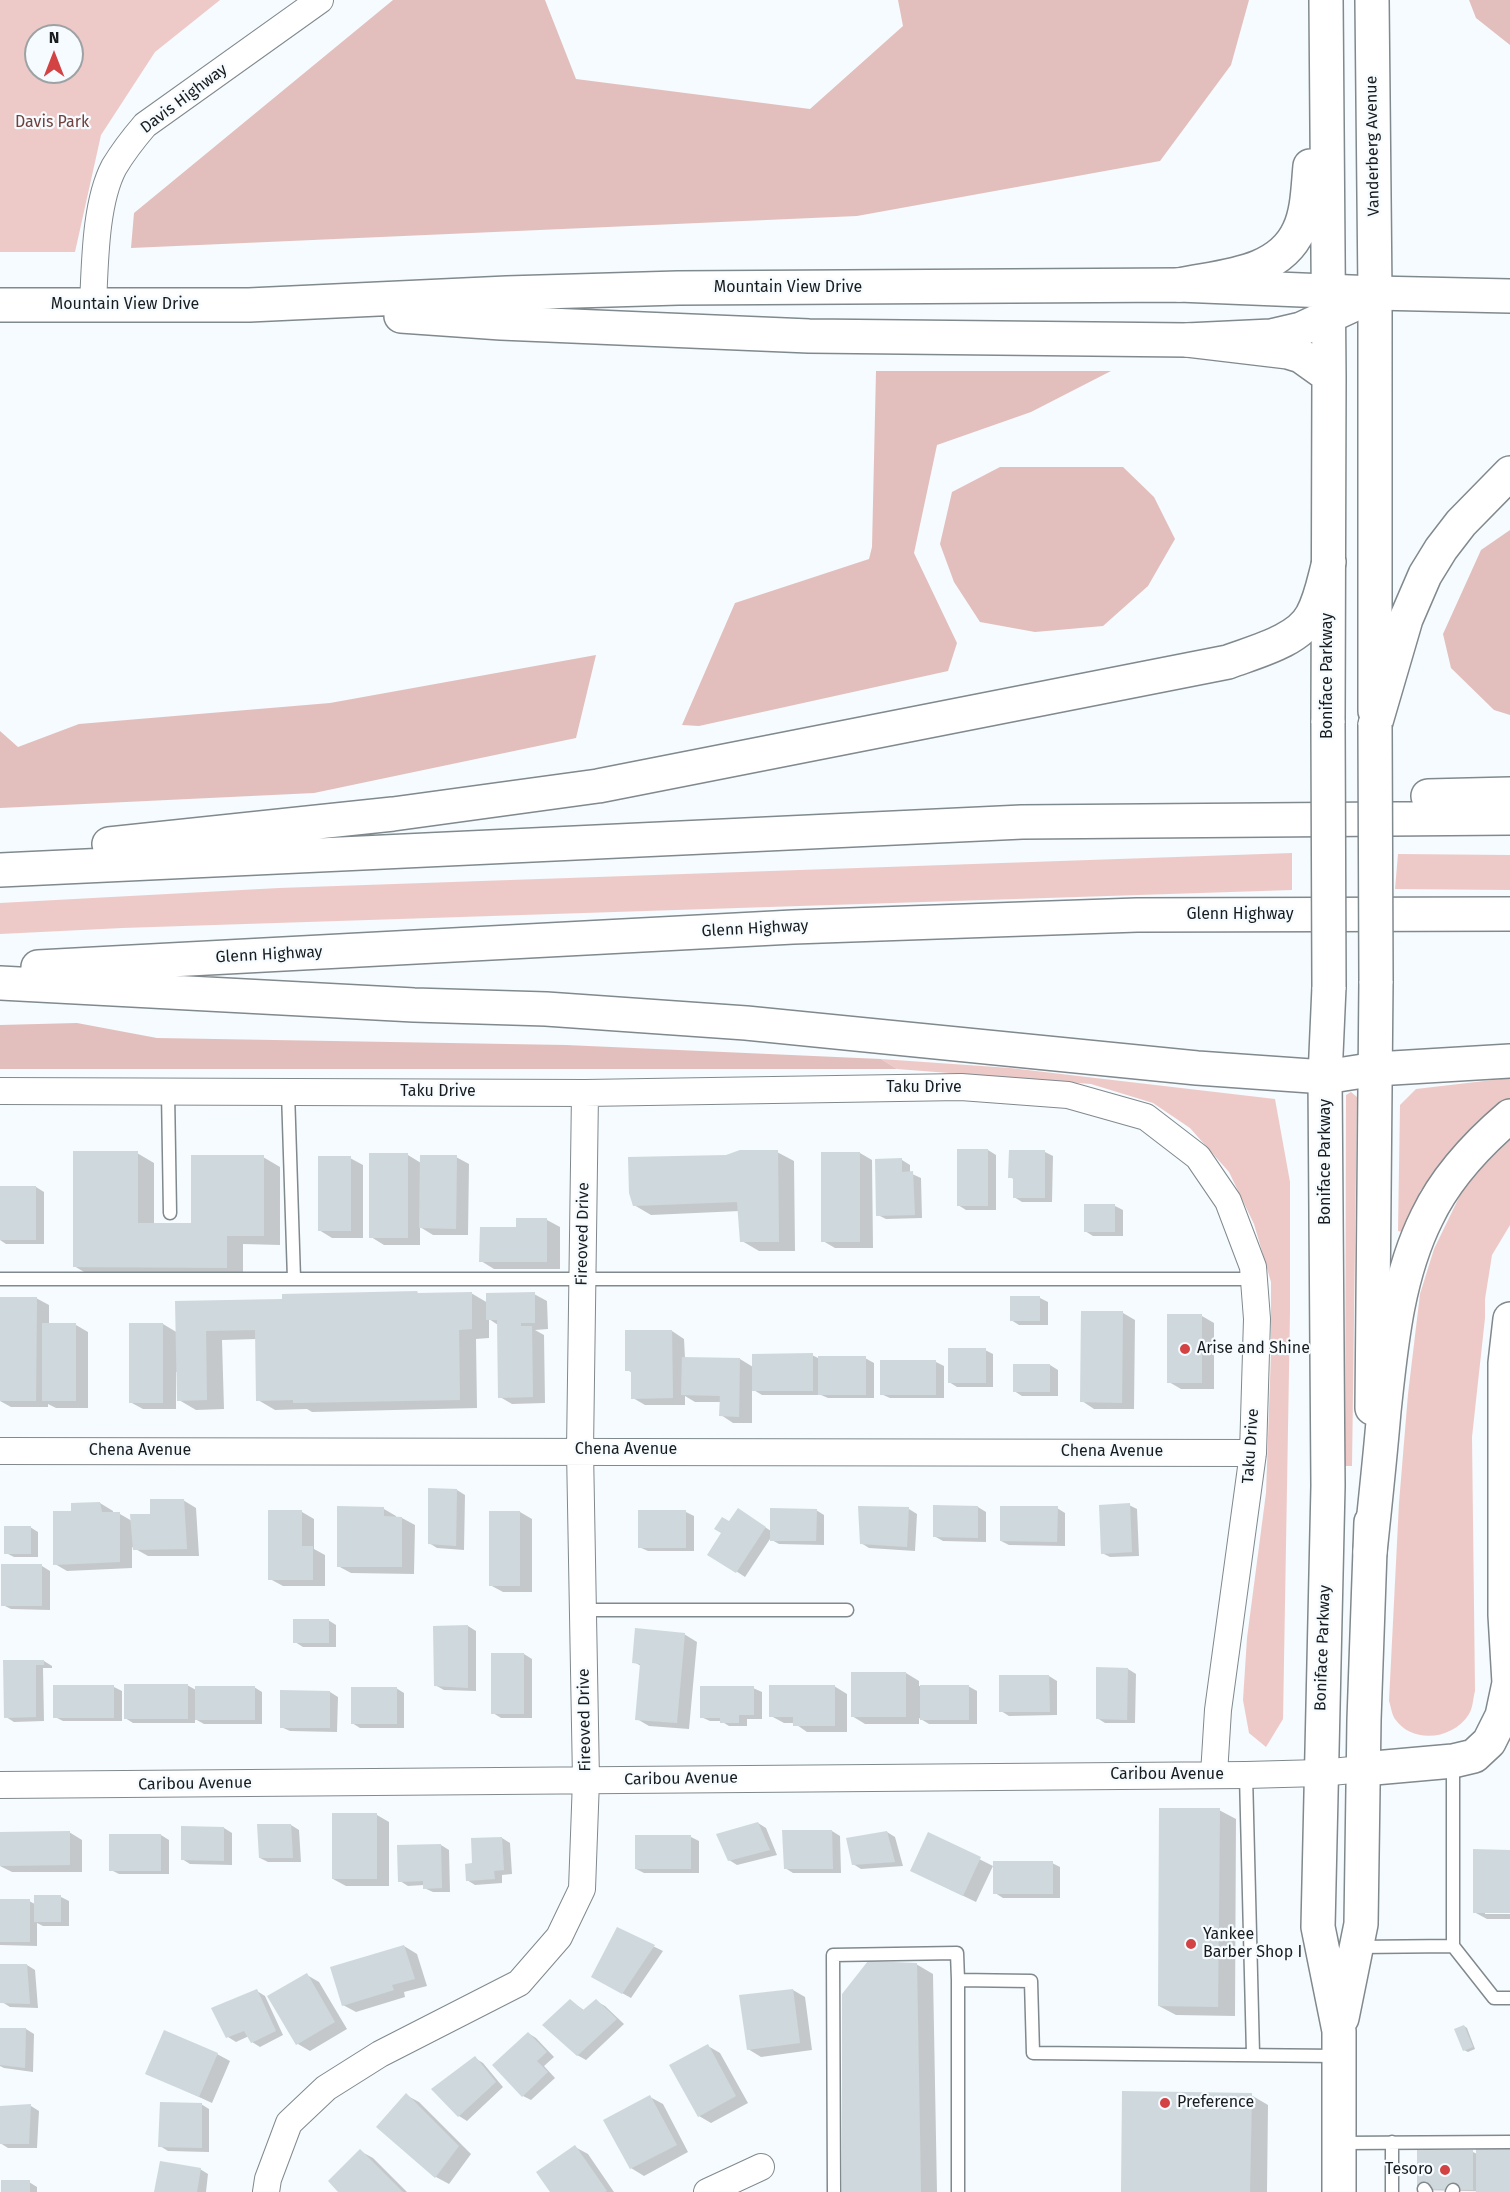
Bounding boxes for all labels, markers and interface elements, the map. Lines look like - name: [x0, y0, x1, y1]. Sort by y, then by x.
- north arrow: [24, 24, 84, 84]
- text: N: [49, 28, 59, 47]
- street label: Davis Highway: [137, 60, 231, 138]
- street label: Vanderberg Avenue: [1362, 76, 1384, 216]
- park label: Davis Park: [15, 113, 89, 133]
- street label: Mountain View Drive: [714, 278, 862, 298]
- street label: Mountain View Drive: [51, 295, 199, 315]
- street label: Boniface Parkway: [1318, 613, 1338, 739]
- street label: Glenn Highway: [1186, 905, 1294, 925]
- street label: Glenn Highway: [701, 917, 809, 941]
- street label: Glenn Highway: [215, 943, 323, 967]
- street label: Taku Drive: [886, 1078, 962, 1098]
- street label: Taku Drive: [400, 1082, 476, 1102]
- street label: Boniface Parkway: [1316, 1099, 1336, 1225]
- street label: Fireoved Drive: [572, 1182, 594, 1286]
- place label: Arise and Shine: [1197, 1339, 1310, 1359]
- marker: Arise and Shine: [1178, 1342, 1192, 1356]
- street label: Taku Drive: [1239, 1408, 1263, 1484]
- street label: Chena Avenue: [575, 1440, 677, 1460]
- street label: Chena Avenue: [89, 1441, 191, 1461]
- street label: Chena Avenue: [1061, 1442, 1163, 1462]
- street label: Boniface Parkway: [1311, 1585, 1335, 1711]
- street label: Fireoved Drive: [574, 1668, 596, 1772]
- street label: Caribou Avenue: [1110, 1765, 1224, 1785]
- street label: Caribou Avenue: [624, 1768, 738, 1790]
- street label: Caribou Avenue: [138, 1773, 252, 1795]
- place label: Yankee Barber Shop I: [1203, 1925, 1302, 1963]
- marker: Yankee Barber Shop I: [1184, 1937, 1198, 1951]
- place label: Preference: [1177, 2093, 1254, 2113]
- marker: Preference: [1158, 2096, 1172, 2110]
- place label: Tesoro: [1385, 2160, 1433, 2180]
- marker: Tesoro: [1438, 2163, 1452, 2177]

